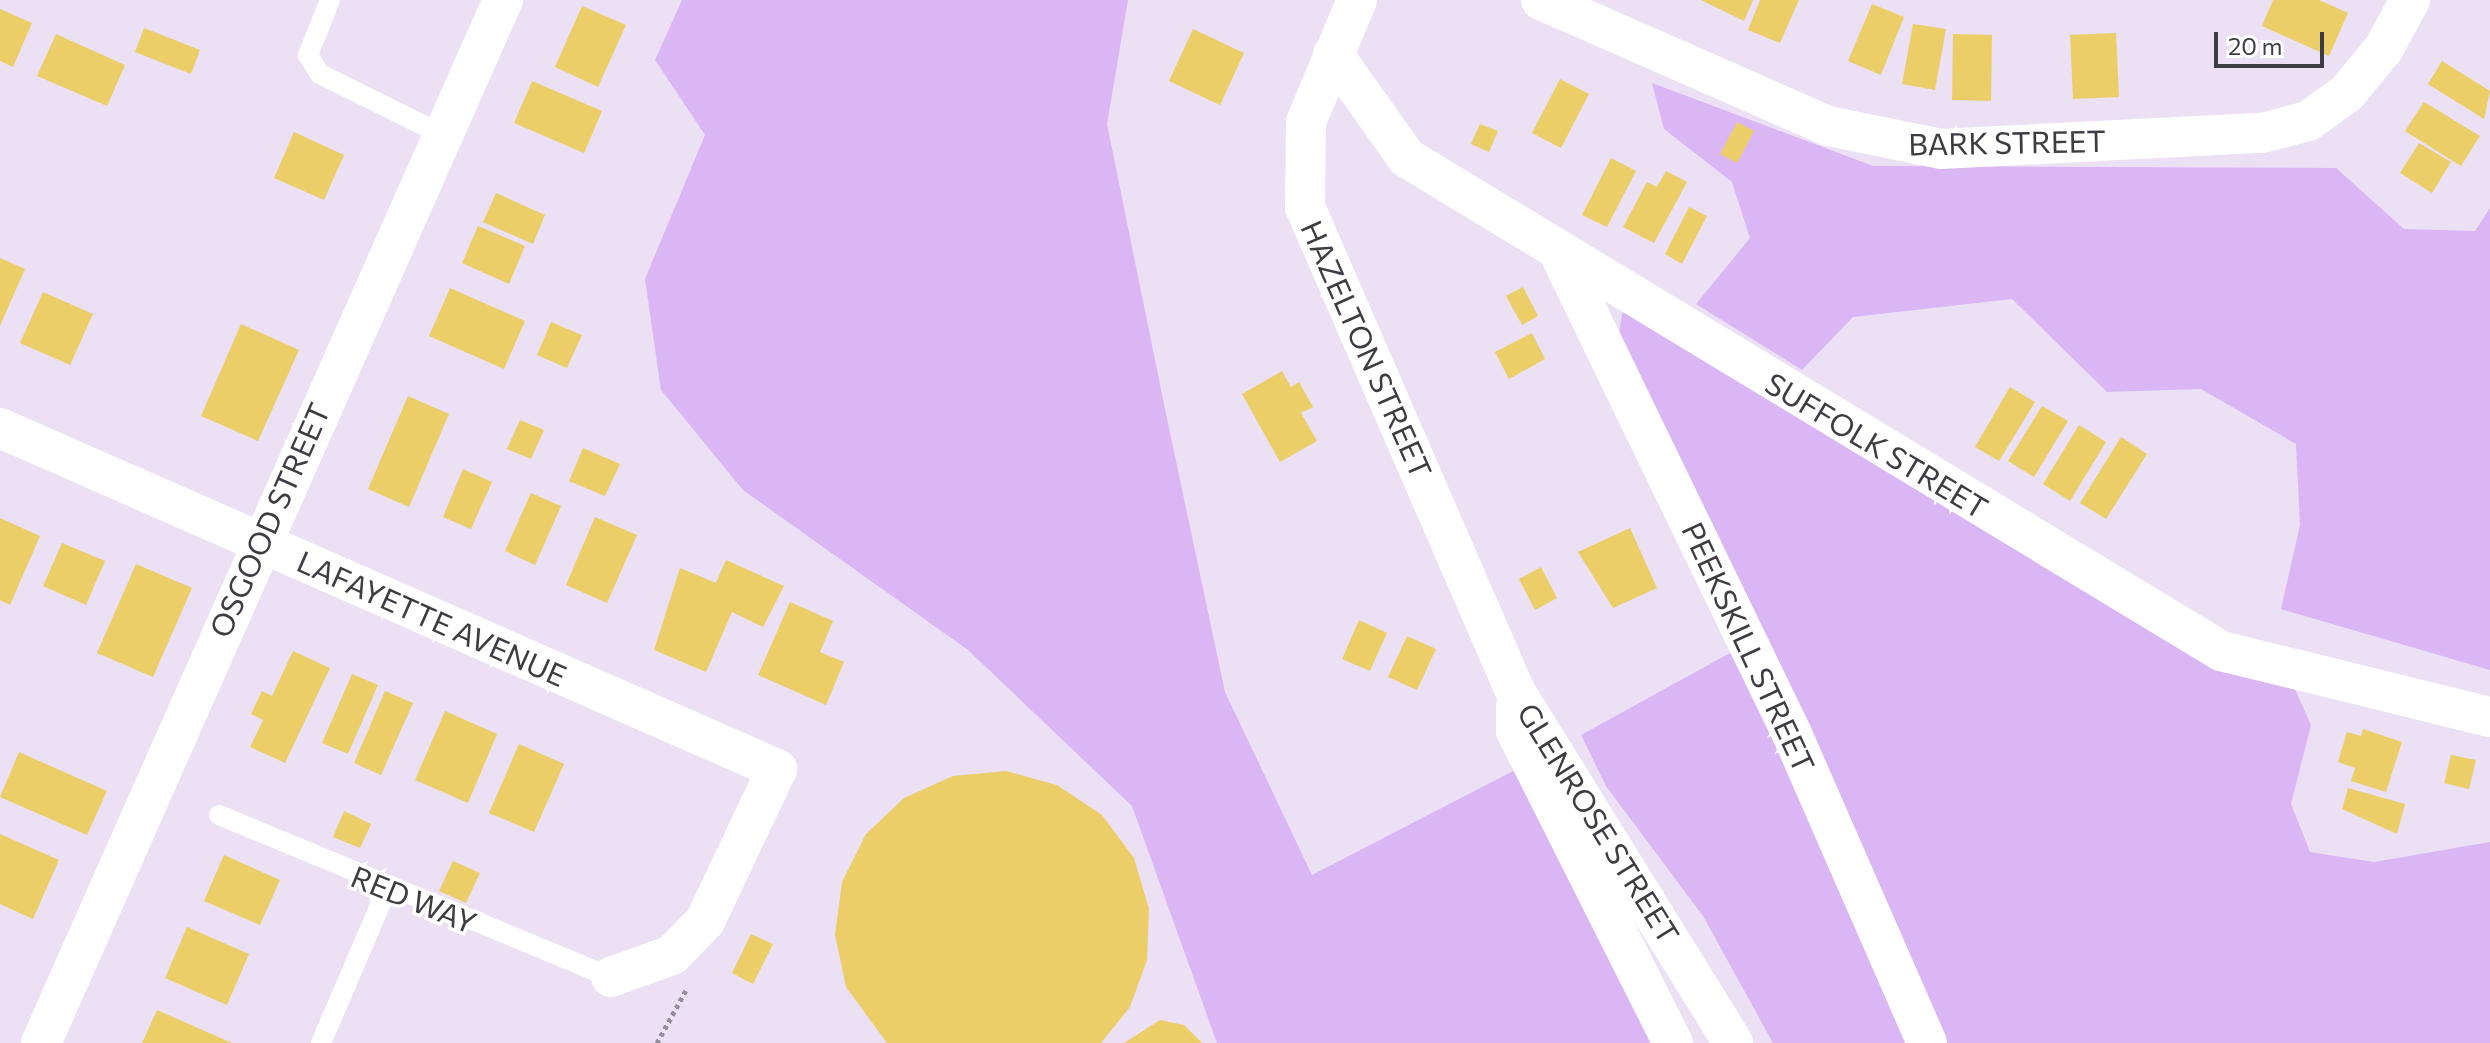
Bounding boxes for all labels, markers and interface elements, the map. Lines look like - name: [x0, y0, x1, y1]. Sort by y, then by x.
- scale bar: [2218, 16, 2328, 66]
- text: 20 m: [2228, 31, 2282, 60]
- street label: BARK STREET: [1908, 122, 2106, 162]
- street label: HAZELTON STREET: [1294, 215, 1440, 483]
- street label: SUFFOLK STREET: [1759, 364, 1995, 526]
- street label: OSGOOD STREET: [201, 397, 337, 643]
- street label: PEEKSKILL STREET: [1675, 516, 1823, 778]
- street label: LAFAYETTE AVENUE: [292, 542, 572, 694]
- street label: GLENROSE STREET: [1511, 696, 1687, 950]
- street label: RED WAY: [346, 858, 482, 940]

